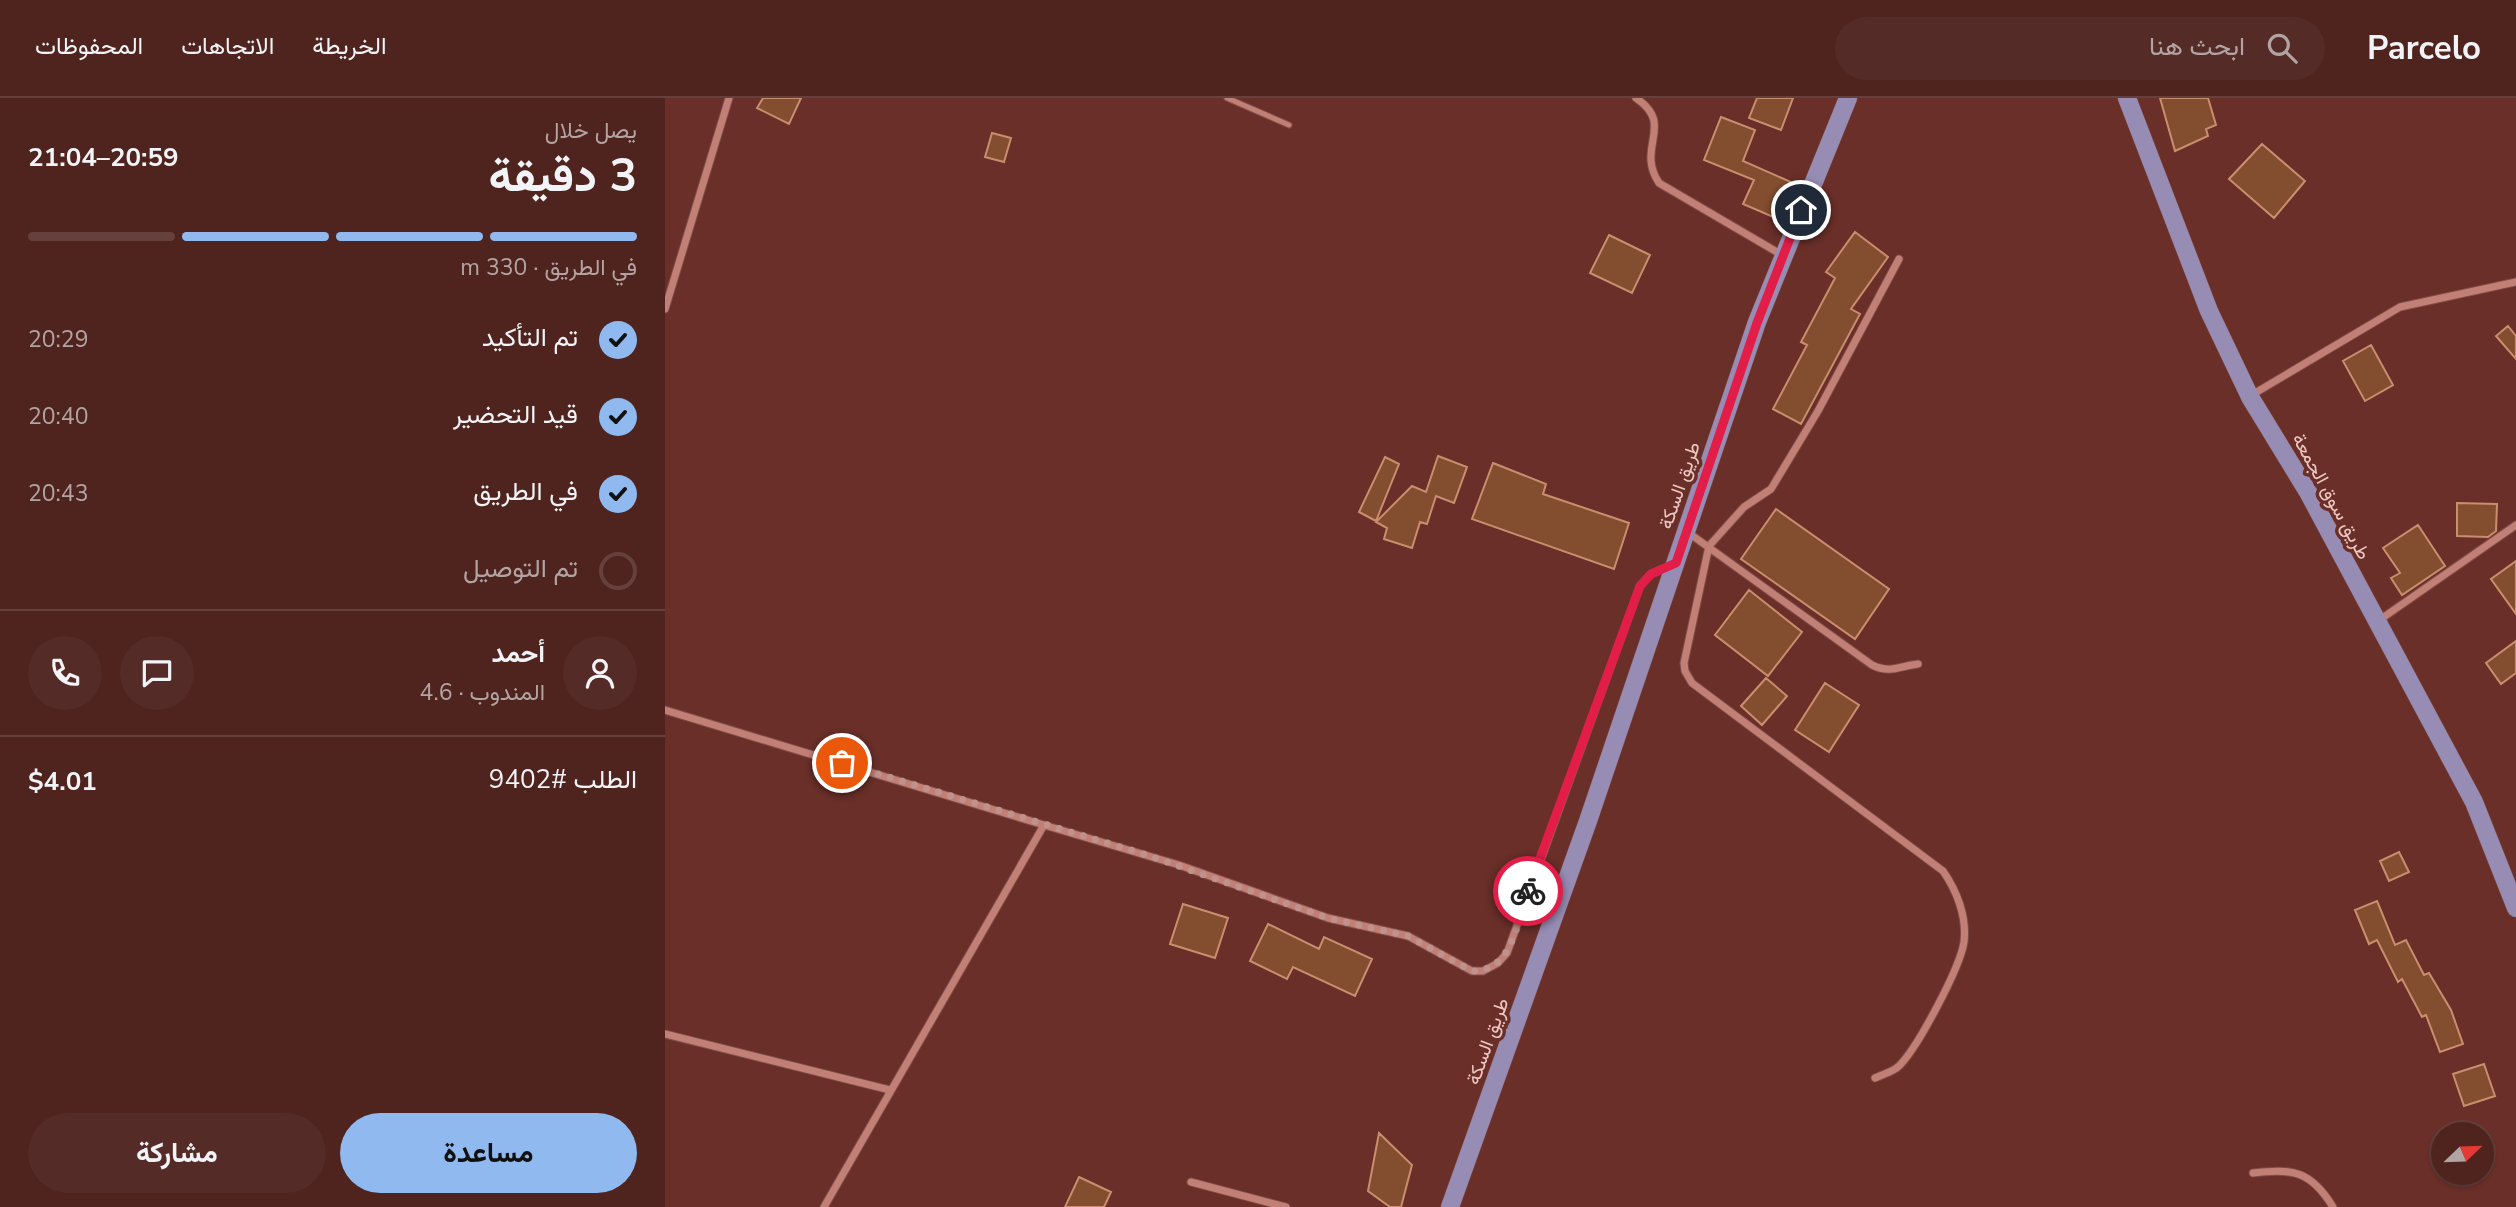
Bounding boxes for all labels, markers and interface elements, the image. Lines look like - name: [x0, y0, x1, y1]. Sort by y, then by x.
- search box: [1835, 17, 2325, 80]
- text: Parcelo: [2367, 26, 2481, 71]
- text: ابحث هنا: [2149, 29, 2245, 64]
- icon: search: [2263, 29, 2301, 67]
- text: المحفوظات: [35, 30, 143, 62]
- text: الاتجاهات: [181, 30, 274, 62]
- text: الخريطة: [312, 30, 387, 62]
- text: يصل خلال: [545, 115, 637, 146]
- text: 20:59–21:04: [28, 140, 179, 175]
- text: 3 دقيقة: [489, 144, 637, 207]
- pin: [1771, 180, 1831, 240]
- icon: home: [1782, 191, 1820, 229]
- text: في الطريق · 330 m: [460, 252, 637, 283]
- text: تم التأكيد: [482, 320, 578, 355]
- icon: check: [599, 321, 637, 359]
- text: 20:29: [28, 324, 88, 355]
- text: قيد التحضير: [453, 397, 578, 432]
- icon: check: [599, 398, 637, 436]
- text: 20:40: [28, 401, 88, 432]
- street label: طريق سوق الجمعة: [2286, 428, 2377, 564]
- street label: طريق السكة: [1653, 438, 1707, 532]
- text: في الطريق: [473, 474, 578, 509]
- icon: check: [599, 475, 637, 513]
- text: 20:43: [28, 478, 88, 509]
- text: تم التوصيل: [463, 551, 578, 586]
- button: phone: [28, 636, 102, 710]
- button: chat: [120, 636, 194, 710]
- text: أحمد: [492, 636, 545, 671]
- button: person: [563, 636, 637, 710]
- text: المندوب · 4.6: [420, 677, 545, 708]
- pin: [812, 733, 872, 793]
- icon: bag: [823, 744, 861, 782]
- text: الطلب #9402: [489, 762, 637, 797]
- text: $4.01: [28, 764, 97, 799]
- courier: [1493, 856, 1563, 926]
- icon: bike: [1509, 872, 1547, 910]
- street label: طريق السكة: [1460, 994, 1516, 1088]
- button: مشاركة: [28, 1113, 326, 1193]
- button: مساعدة: [340, 1113, 637, 1193]
- north arrow: [2431, 1122, 2494, 1185]
- map controls: [2431, 1122, 2494, 1185]

